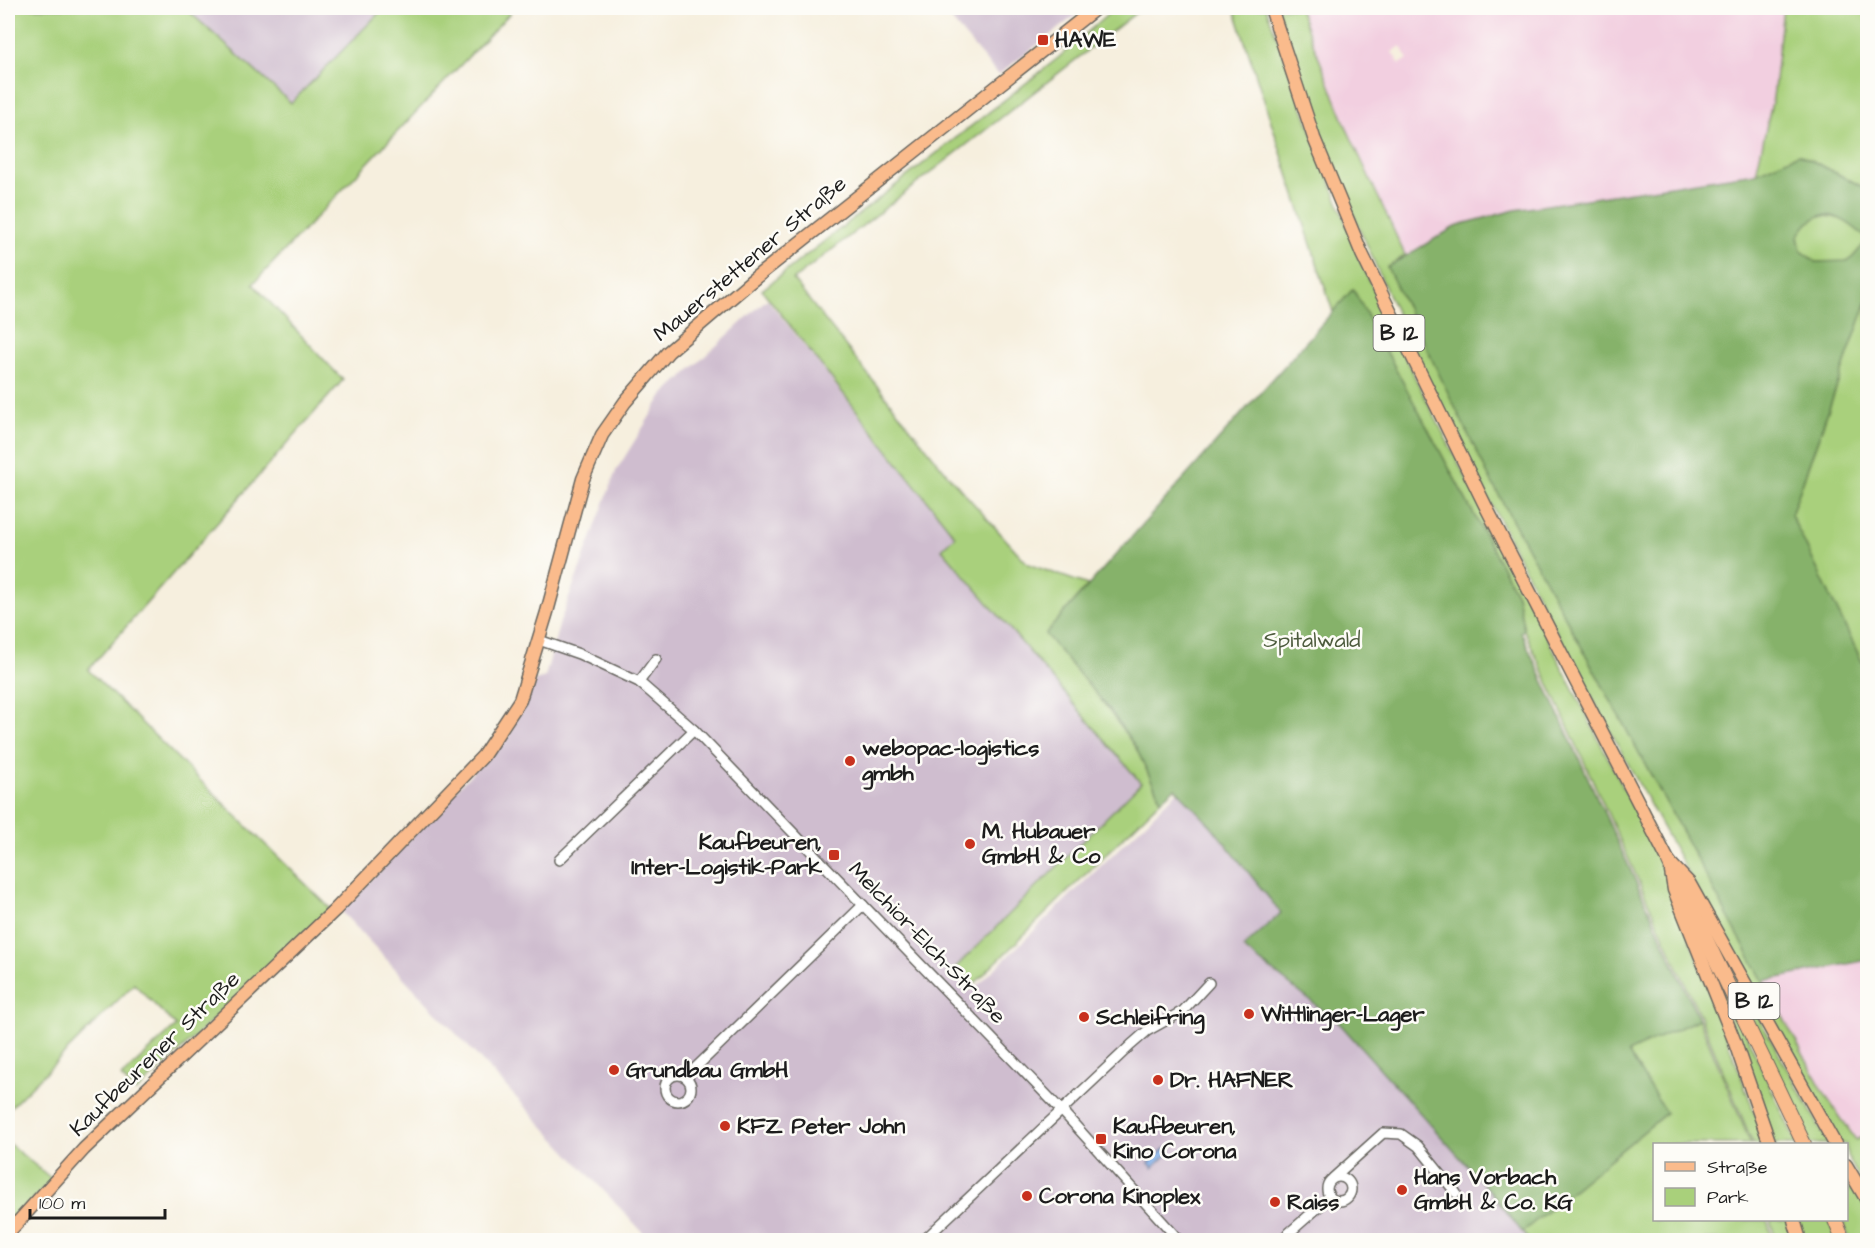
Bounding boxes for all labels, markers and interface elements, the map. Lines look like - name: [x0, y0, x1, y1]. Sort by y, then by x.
- place label: HAWE: [1055, 25, 1116, 56]
- marker: HAWE: [1036, 33, 1050, 47]
- street label: Mauerstettener Straße: [647, 169, 853, 349]
- road number: B 12: [1374, 315, 1424, 351]
- park label: Spitalwald: [1264, 625, 1360, 656]
- place label: webopac-logistics gmbh: [862, 733, 1039, 790]
- marker: webopac-logistics gmbh: [843, 754, 857, 768]
- place label: M. Hubauer GmbH & Co: [982, 816, 1101, 872]
- place label: Kaufbeuren, Inter-Logistik-Park: [631, 827, 822, 884]
- marker: M. Hubauer GmbH & Co: [963, 837, 977, 851]
- marker: Kaufbeuren, Inter-Logistik-Park: [827, 848, 841, 862]
- street label: Melchior-Elch-Straße: [841, 855, 1013, 1031]
- street label: Kaufbeurener Straße: [63, 964, 247, 1144]
- road number: B 12: [1728, 983, 1780, 1019]
- place label: Wittlinger-Lager: [1260, 999, 1425, 1031]
- place label: Schleifring: [1095, 1002, 1205, 1034]
- marker: Wittlinger-Lager: [1242, 1007, 1256, 1021]
- marker: Schleifring: [1077, 1010, 1091, 1024]
- place label: Grundbau GmbH: [626, 1055, 789, 1086]
- marker: Grundbau GmbH: [607, 1063, 621, 1077]
- place label: Dr. HAFNER: [1170, 1065, 1294, 1096]
- marker: Dr. HAFNER: [1151, 1073, 1165, 1087]
- place label: KFZ Peter John: [737, 1111, 905, 1142]
- place label: Kaufbeuren, Kino Corona: [1113, 1111, 1237, 1167]
- marker: KFZ Peter John: [718, 1119, 732, 1133]
- marker: Kaufbeuren, Kino Corona: [1094, 1132, 1108, 1146]
- legend: [1653, 1143, 1848, 1221]
- text: Straße: [1707, 1155, 1768, 1180]
- place label: Hans Vorbach GmbH & Co. KG: [1414, 1162, 1574, 1218]
- place label: Corona Kinoplex: [1039, 1181, 1201, 1212]
- scale bar: [30, 1182, 165, 1220]
- marker: Hans Vorbach GmbH & Co. KG: [1395, 1183, 1409, 1197]
- text: Park: [1707, 1185, 1749, 1210]
- place label: Raiss: [1287, 1187, 1339, 1218]
- marker: Corona Kinoplex: [1020, 1189, 1034, 1203]
- text: 100 m: [39, 1191, 85, 1216]
- marker: Raiss: [1268, 1195, 1282, 1209]

